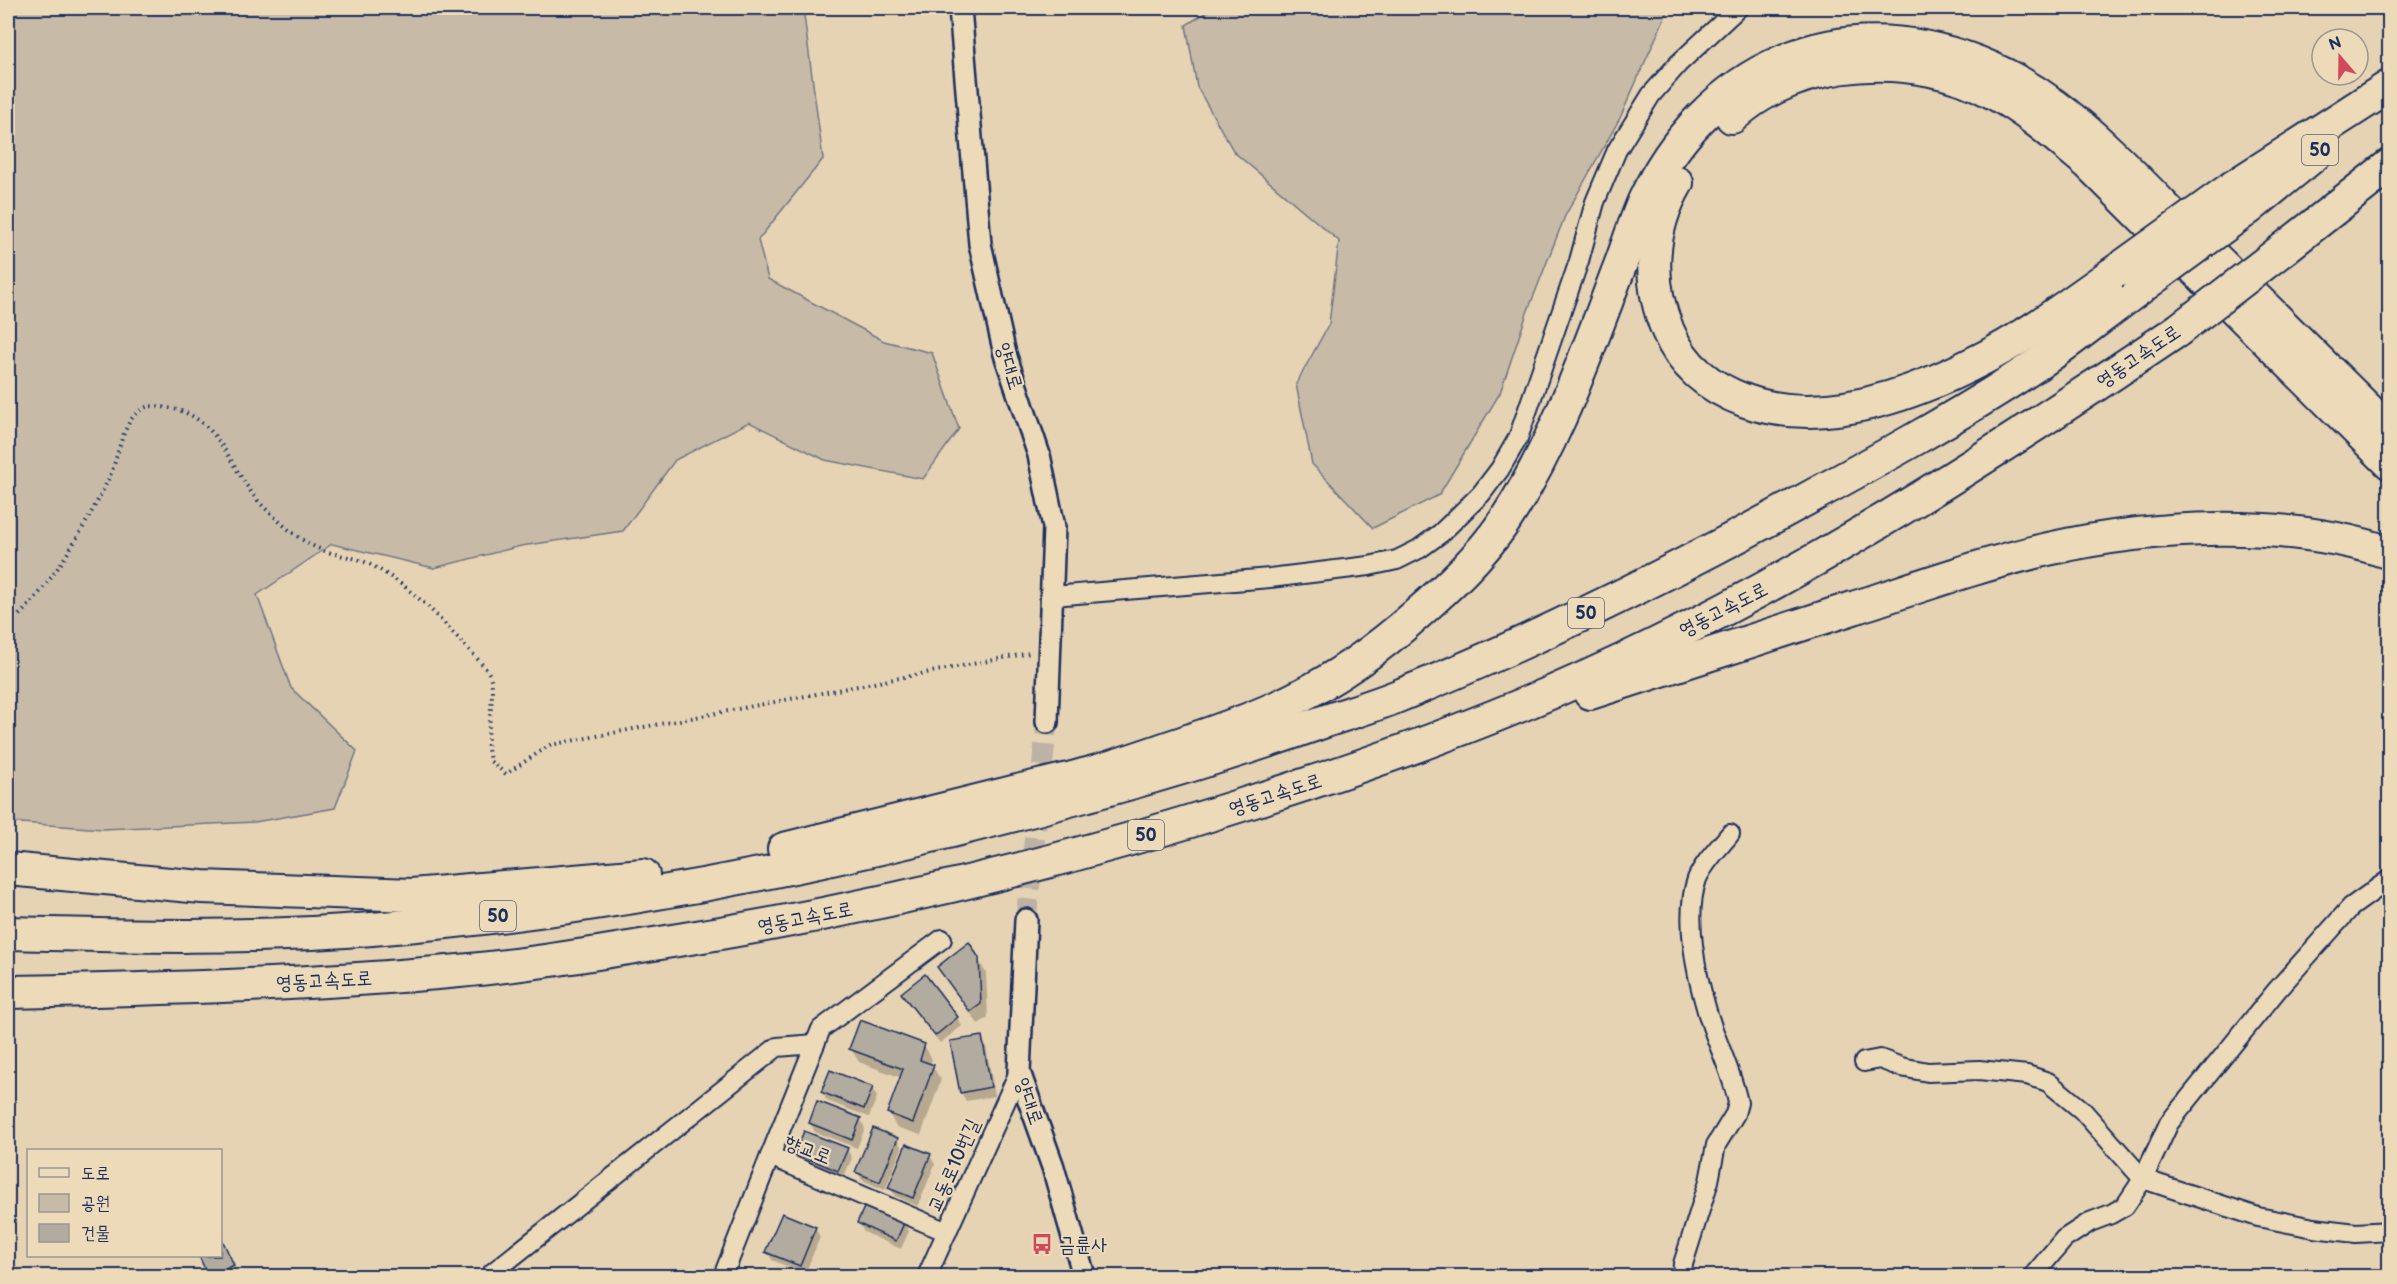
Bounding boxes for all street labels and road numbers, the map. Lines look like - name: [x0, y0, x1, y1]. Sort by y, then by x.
- road number: 50: [2302, 135, 2338, 165]
- street label: 영동고속도로: [2092, 320, 2185, 394]
- street label: 양대로: [991, 340, 1028, 393]
- street label: 영동고속도로: [1675, 577, 1772, 643]
- road number: 50: [1568, 598, 1604, 628]
- street label: 영동고속도로: [1226, 769, 1325, 821]
- road number: 50: [1128, 820, 1164, 850]
- street label: 영동고속도로: [756, 897, 855, 939]
- road number: 50: [480, 901, 516, 931]
- street label: 영동고속도로: [275, 966, 373, 996]
- street label: 양대로: [1010, 1075, 1048, 1128]
- street label: 교동로10번길: [923, 1115, 985, 1216]
- street label: 향교로: [781, 1130, 834, 1170]

